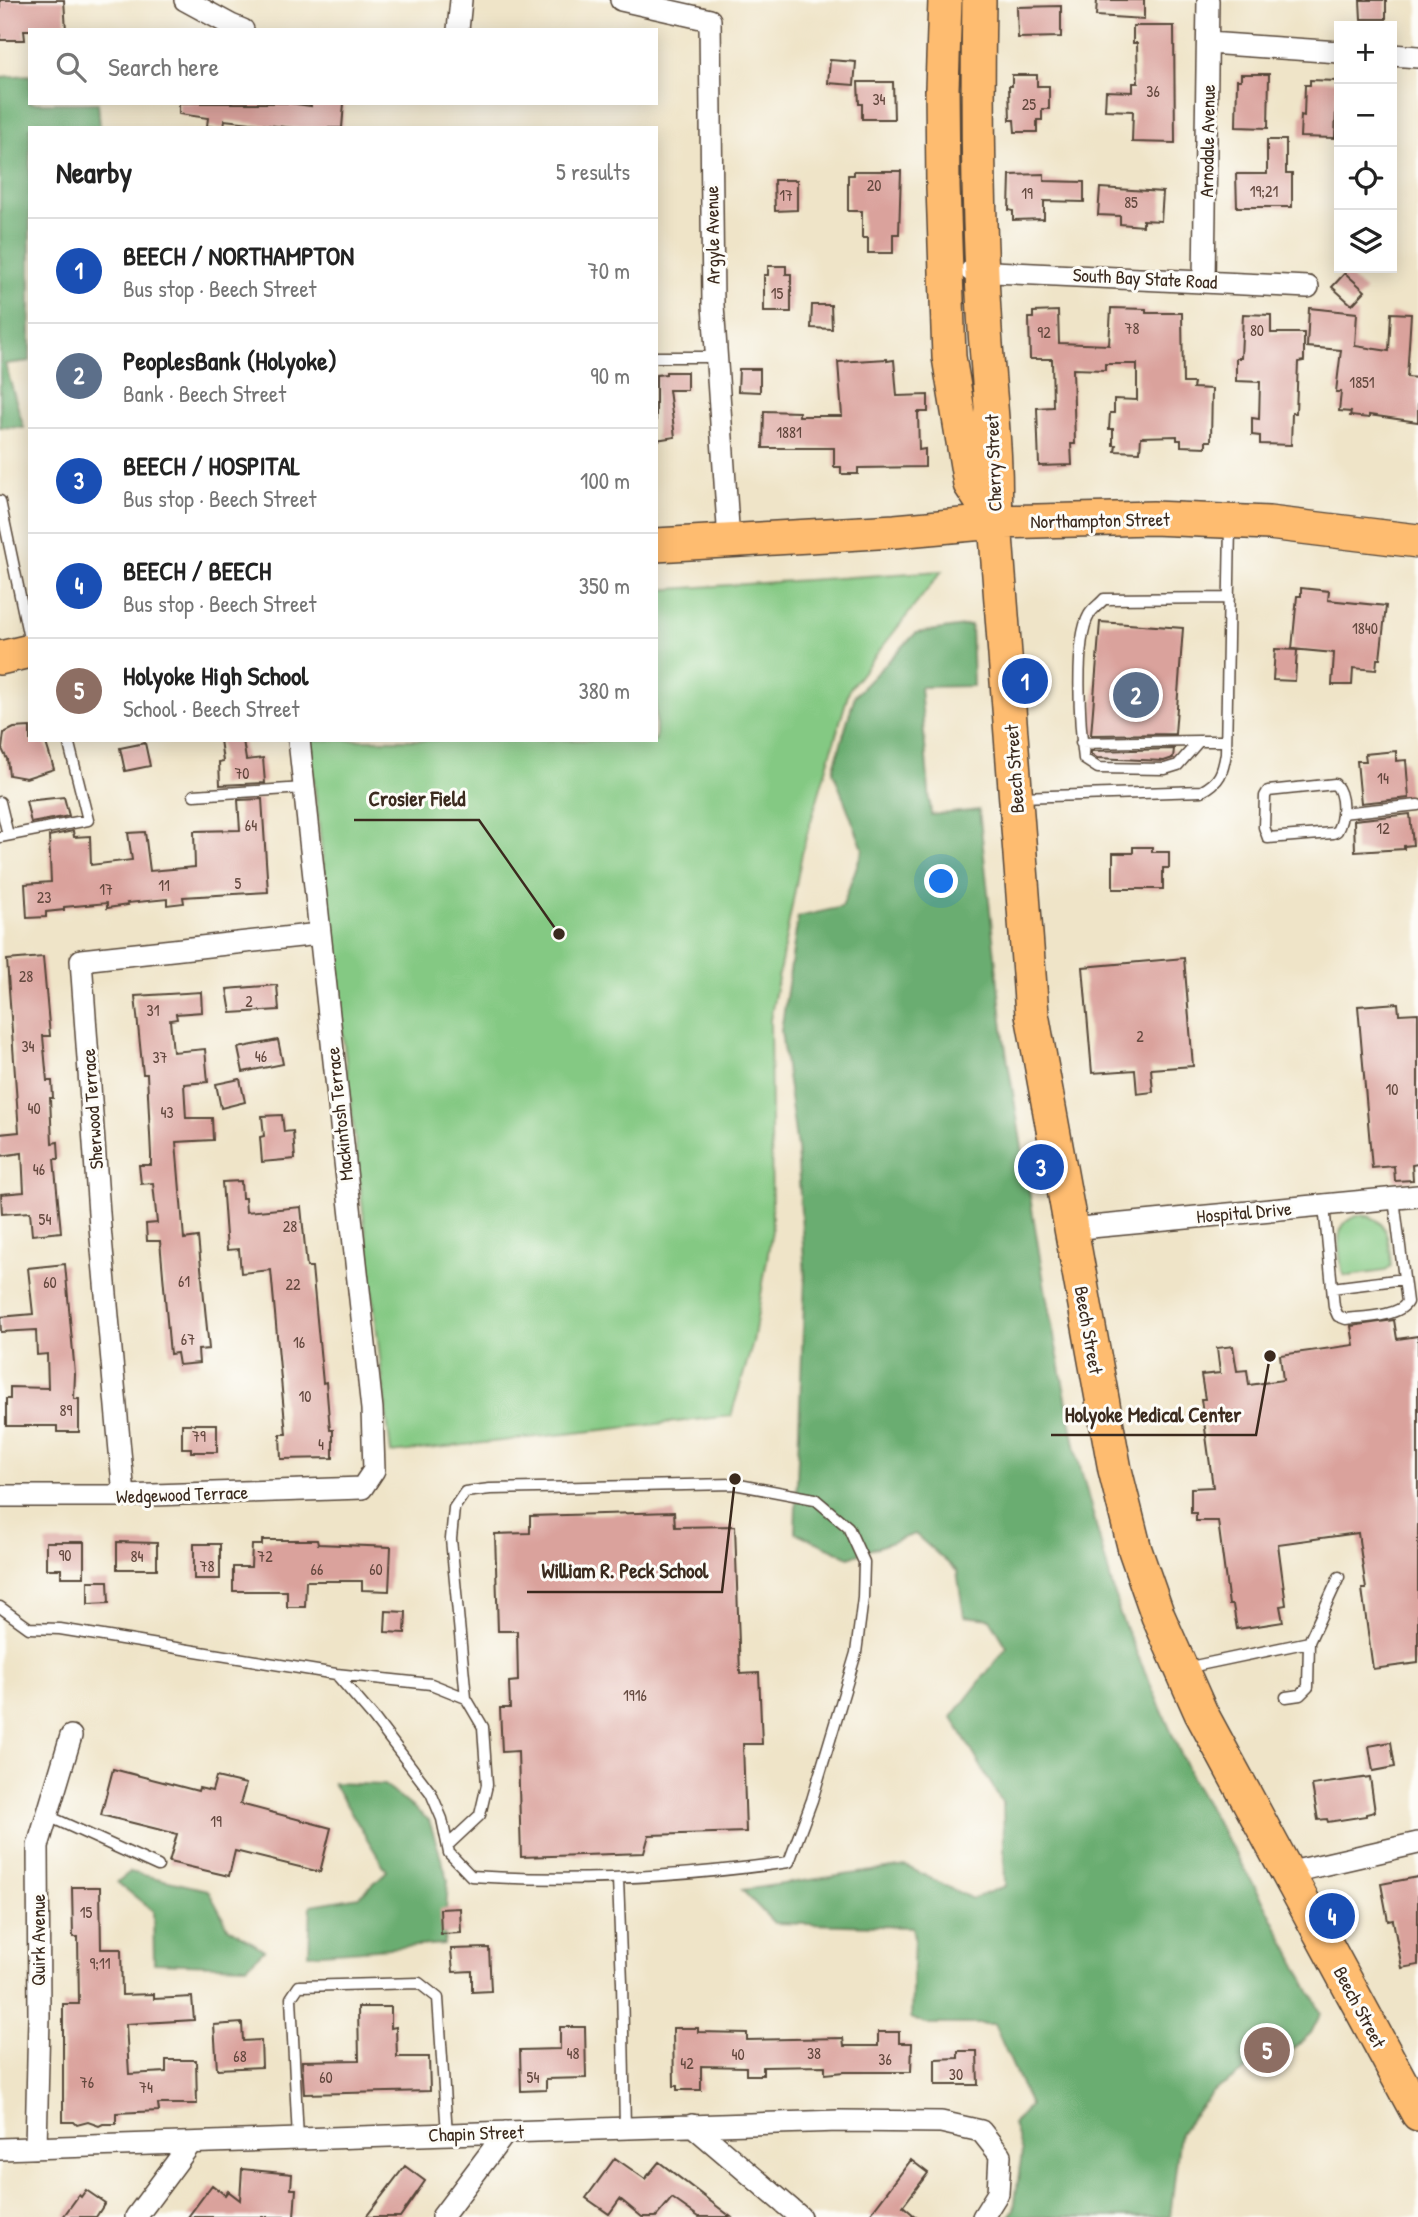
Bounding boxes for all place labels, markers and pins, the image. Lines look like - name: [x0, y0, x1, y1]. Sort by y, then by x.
- pin: 1: [1002, 655, 1048, 707]
- pin: 2: [1113, 669, 1159, 721]
- callout: Crosier Field: [354, 778, 479, 820]
- pin: 3: [1018, 1141, 1064, 1193]
- callout: Holyoke Medical Center: [1051, 1393, 1256, 1435]
- callout: William R. Peck School: [527, 1550, 722, 1592]
- pin: 4: [1309, 1890, 1355, 1942]
- pin: 5: [1244, 2024, 1290, 2076]

